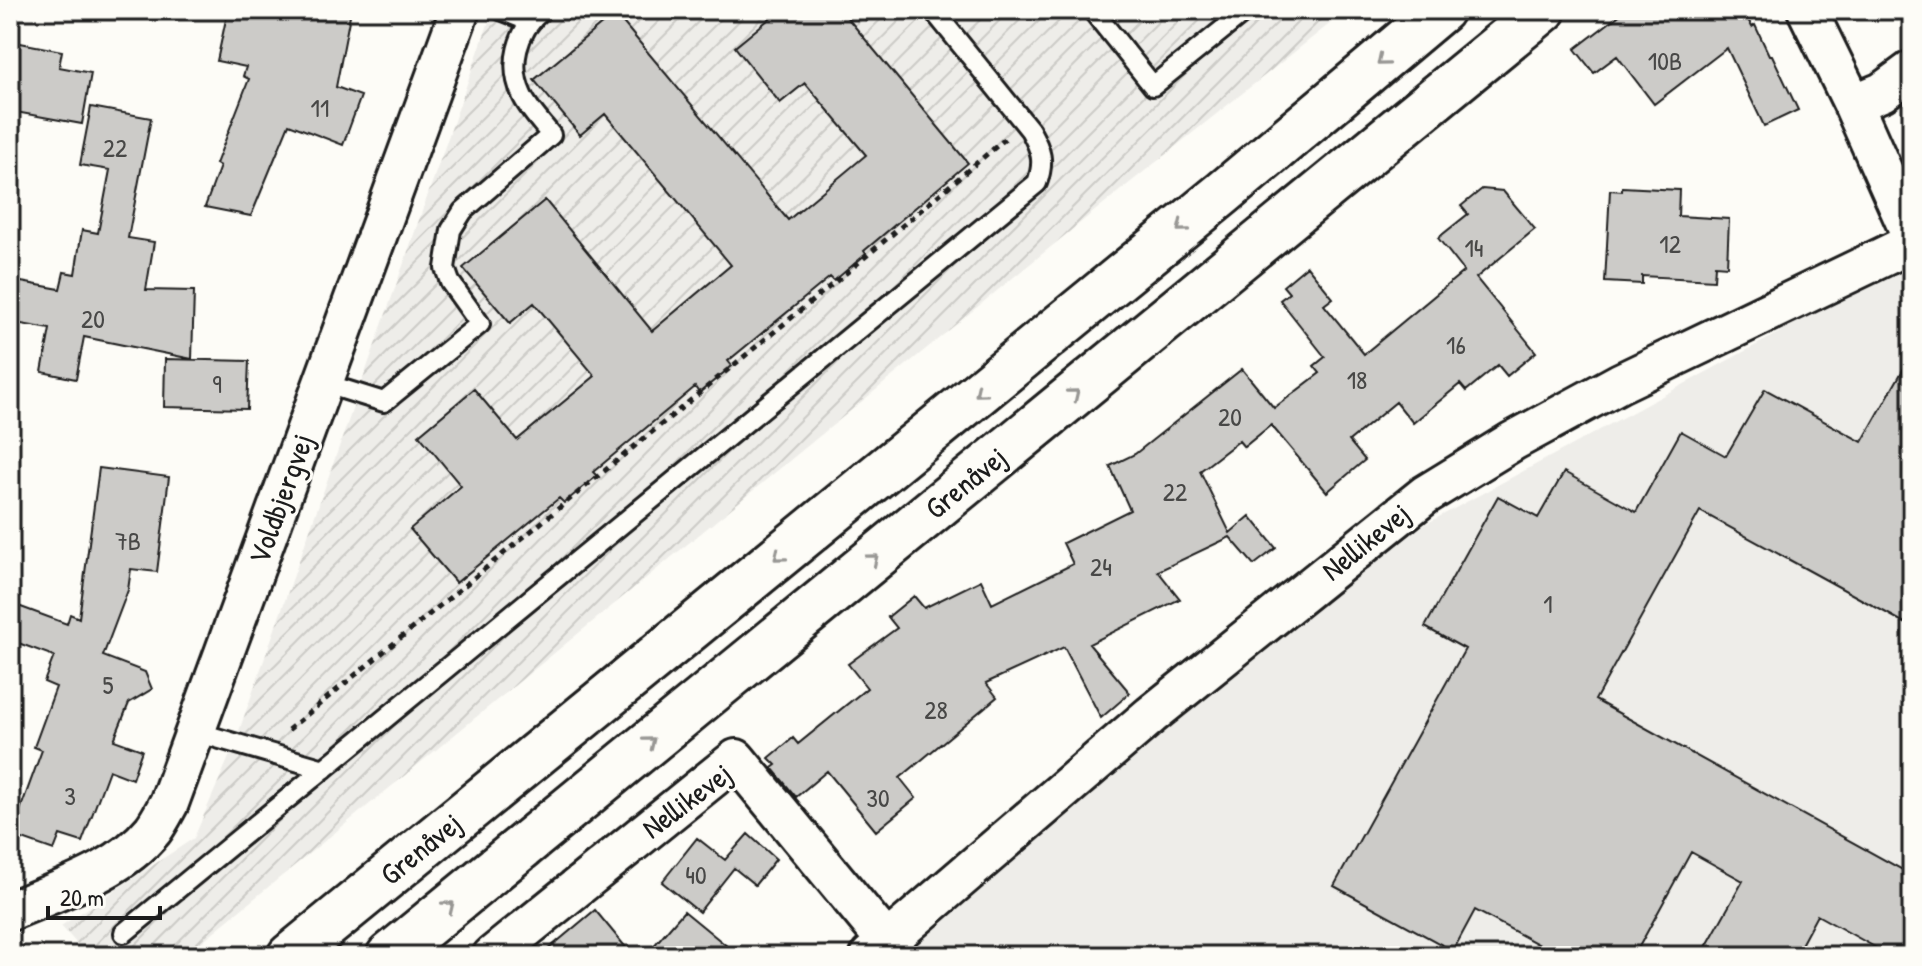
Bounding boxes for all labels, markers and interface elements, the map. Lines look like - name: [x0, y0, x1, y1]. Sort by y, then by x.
- house number: 10B: [1648, 43, 1682, 78]
- one-way arrow: [1376, 51, 1391, 66]
- house number: 11: [311, 90, 329, 125]
- house number: 22: [103, 130, 127, 165]
- one-way arrow: [1177, 217, 1191, 232]
- house number: 12: [1659, 226, 1681, 261]
- house number: 14: [1464, 230, 1484, 265]
- house number: 20: [81, 301, 105, 336]
- house number: 16: [1446, 327, 1466, 362]
- house number: 18: [1347, 362, 1367, 397]
- house number: 9: [212, 366, 222, 401]
- one-way arrow: [975, 382, 990, 397]
- one-way arrow: [1065, 389, 1079, 404]
- house number: 20: [1218, 399, 1242, 434]
- street label: Voldbjergvej: [238, 428, 322, 569]
- street label: Grenåvej: [916, 437, 1015, 527]
- house number: 22: [1163, 474, 1187, 509]
- street label: Nellikevej: [1313, 493, 1418, 589]
- house number: 7B: [115, 523, 141, 558]
- one-way arrow: [774, 546, 788, 561]
- house number: 24: [1090, 549, 1112, 584]
- one-way arrow: [864, 554, 878, 569]
- house number: 1: [1543, 586, 1553, 621]
- house number: 5: [103, 667, 114, 702]
- house number: 28: [924, 692, 948, 727]
- one-way arrow: [641, 737, 655, 752]
- street label: Nellikevej: [633, 753, 740, 847]
- house number: 3: [64, 778, 76, 813]
- house number: 30: [866, 780, 890, 815]
- street label: Grenåvej: [371, 803, 470, 893]
- house number: 40: [685, 857, 707, 892]
- scale bar: [48, 870, 160, 920]
- text: 20 m: [60, 881, 104, 913]
- one-way arrow: [440, 902, 455, 916]

